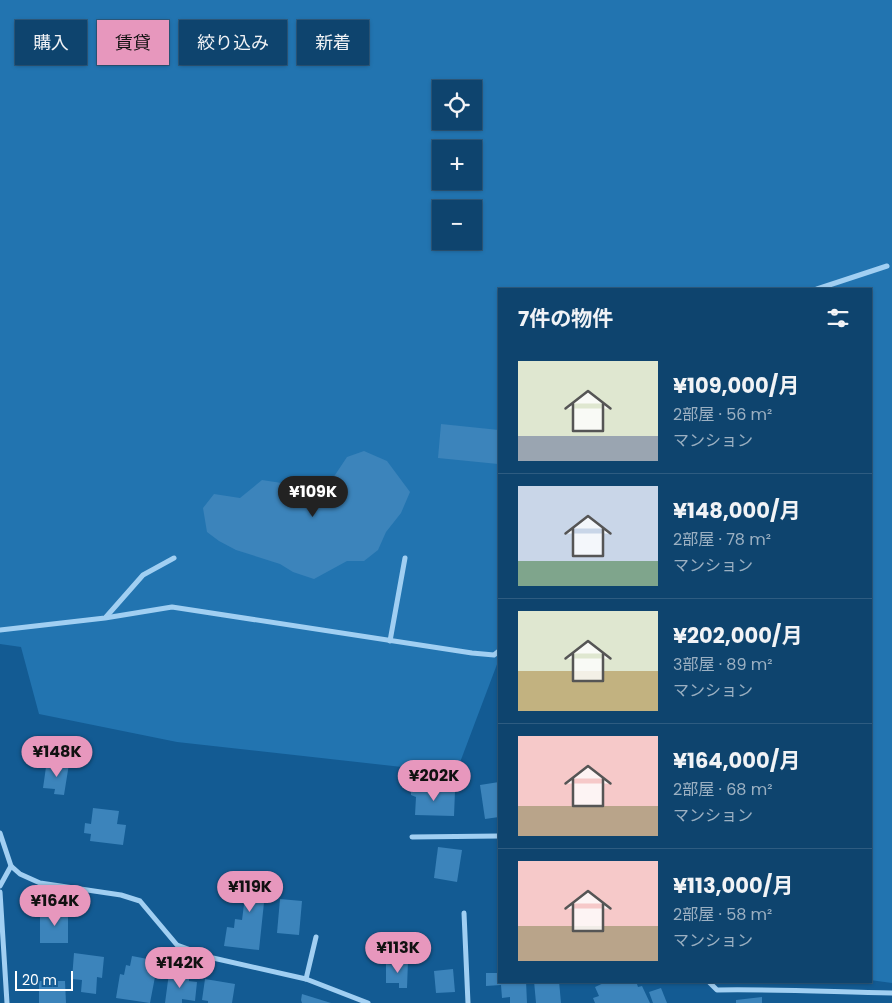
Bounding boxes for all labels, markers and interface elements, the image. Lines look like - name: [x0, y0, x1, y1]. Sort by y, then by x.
- chip: 購入: [15, 20, 87, 65]
- chip: 賃貸: [97, 20, 169, 65]
- chip: 絞り込み: [179, 20, 287, 65]
- chip: 新着: [297, 20, 369, 65]
- map controls: [432, 80, 482, 250]
- button: locate: [432, 80, 482, 130]
- button: +: [432, 140, 482, 190]
- button: −: [432, 200, 482, 250]
- text: 7件の物件: [518, 304, 613, 333]
- icon: filters: [824, 304, 852, 332]
- text: ¥109,000/月: [673, 371, 799, 400]
- icon: home: [558, 381, 618, 441]
- text: 2部屋 · 56 m²: [673, 403, 772, 426]
- text: マンション: [673, 429, 753, 452]
- pin: ¥109K: [278, 476, 348, 518]
- text: ¥109K: [289, 480, 337, 503]
- text: ¥148,000/月: [673, 496, 800, 525]
- icon: home: [558, 506, 618, 566]
- text: 2部屋 · 78 m²: [673, 528, 771, 551]
- text: マンション: [673, 554, 753, 577]
- text: ¥202,000/月: [673, 621, 802, 650]
- icon: home: [558, 631, 618, 691]
- text: 3部屋 · 89 m²: [673, 653, 773, 676]
- text: マンション: [673, 679, 753, 702]
- pin: ¥148K: [22, 736, 92, 778]
- text: ¥148K: [32, 740, 82, 763]
- text: ¥164,000/月: [673, 746, 800, 775]
- icon: home: [558, 756, 618, 816]
- pin: ¥202K: [399, 760, 469, 802]
- text: ¥202K: [409, 764, 459, 787]
- text: 2部屋 · 68 m²: [673, 778, 772, 801]
- text: マンション: [673, 804, 753, 827]
- pin: ¥119K: [215, 870, 285, 913]
- text: ¥113,000/月: [673, 871, 793, 900]
- text: ¥119K: [228, 875, 272, 898]
- icon: home: [558, 881, 618, 941]
- pin: ¥164K: [20, 884, 90, 927]
- text: ¥164K: [31, 889, 79, 912]
- text: 2部屋 · 58 m²: [673, 903, 772, 926]
- text: マンション: [673, 929, 753, 952]
- pin: ¥113K: [363, 932, 433, 974]
- text: ¥113K: [376, 936, 420, 959]
- pin: ¥142K: [145, 946, 215, 989]
- text: ¥142K: [156, 951, 204, 974]
- scale bar: [15, 968, 72, 991]
- text: 20 m: [22, 970, 57, 990]

